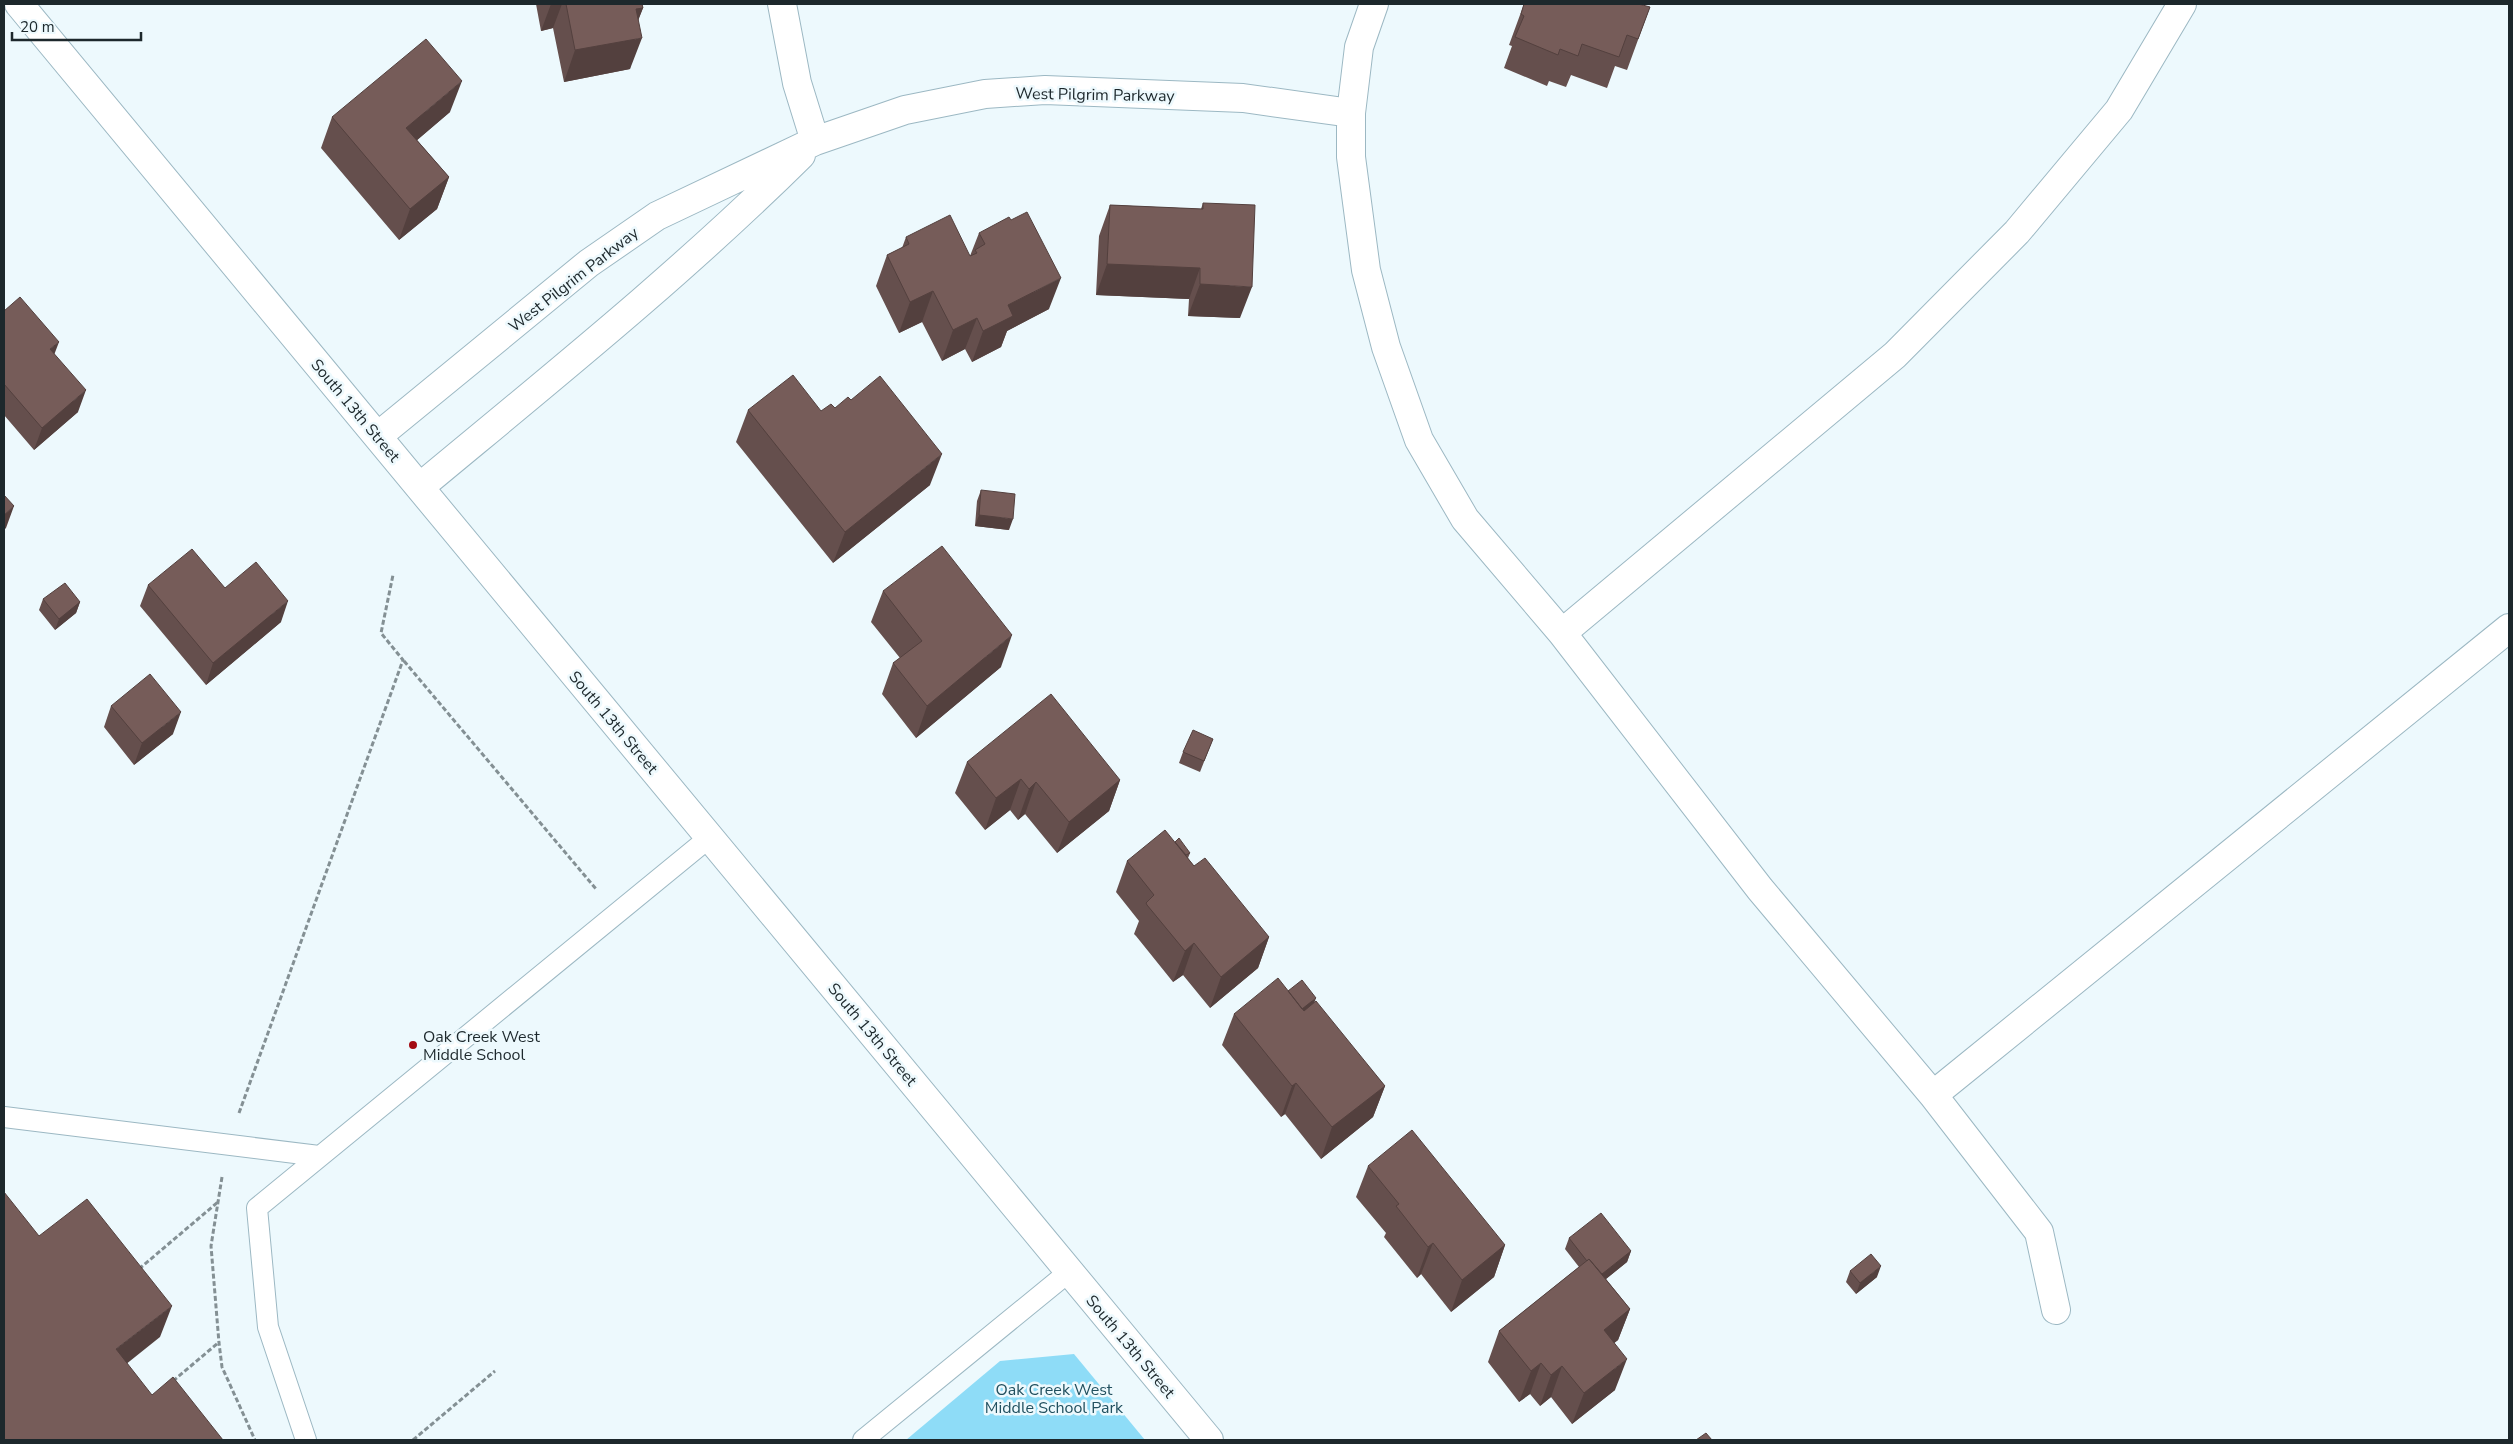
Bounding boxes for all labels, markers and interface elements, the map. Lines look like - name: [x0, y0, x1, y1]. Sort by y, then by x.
- scale bar: [12, 10, 141, 42]
- text: 20 m: [20, 17, 55, 37]
- street label: West Pilgrim Parkway: [1015, 83, 1176, 107]
- street label: West Pilgrim Parkway: [504, 222, 644, 337]
- street label: South 13th Street: [306, 354, 405, 467]
- street label: South 13th Street: [564, 666, 663, 779]
- street label: South 13th Street: [823, 978, 922, 1091]
- place label: Oak Creek West Middle School: [423, 1026, 540, 1066]
- marker: Oak Creek West Middle School: [407, 1039, 419, 1051]
- street label: South 13th Street: [1081, 1290, 1180, 1403]
- park label: Oak Creek West Middle School Park: [985, 1379, 1124, 1419]

